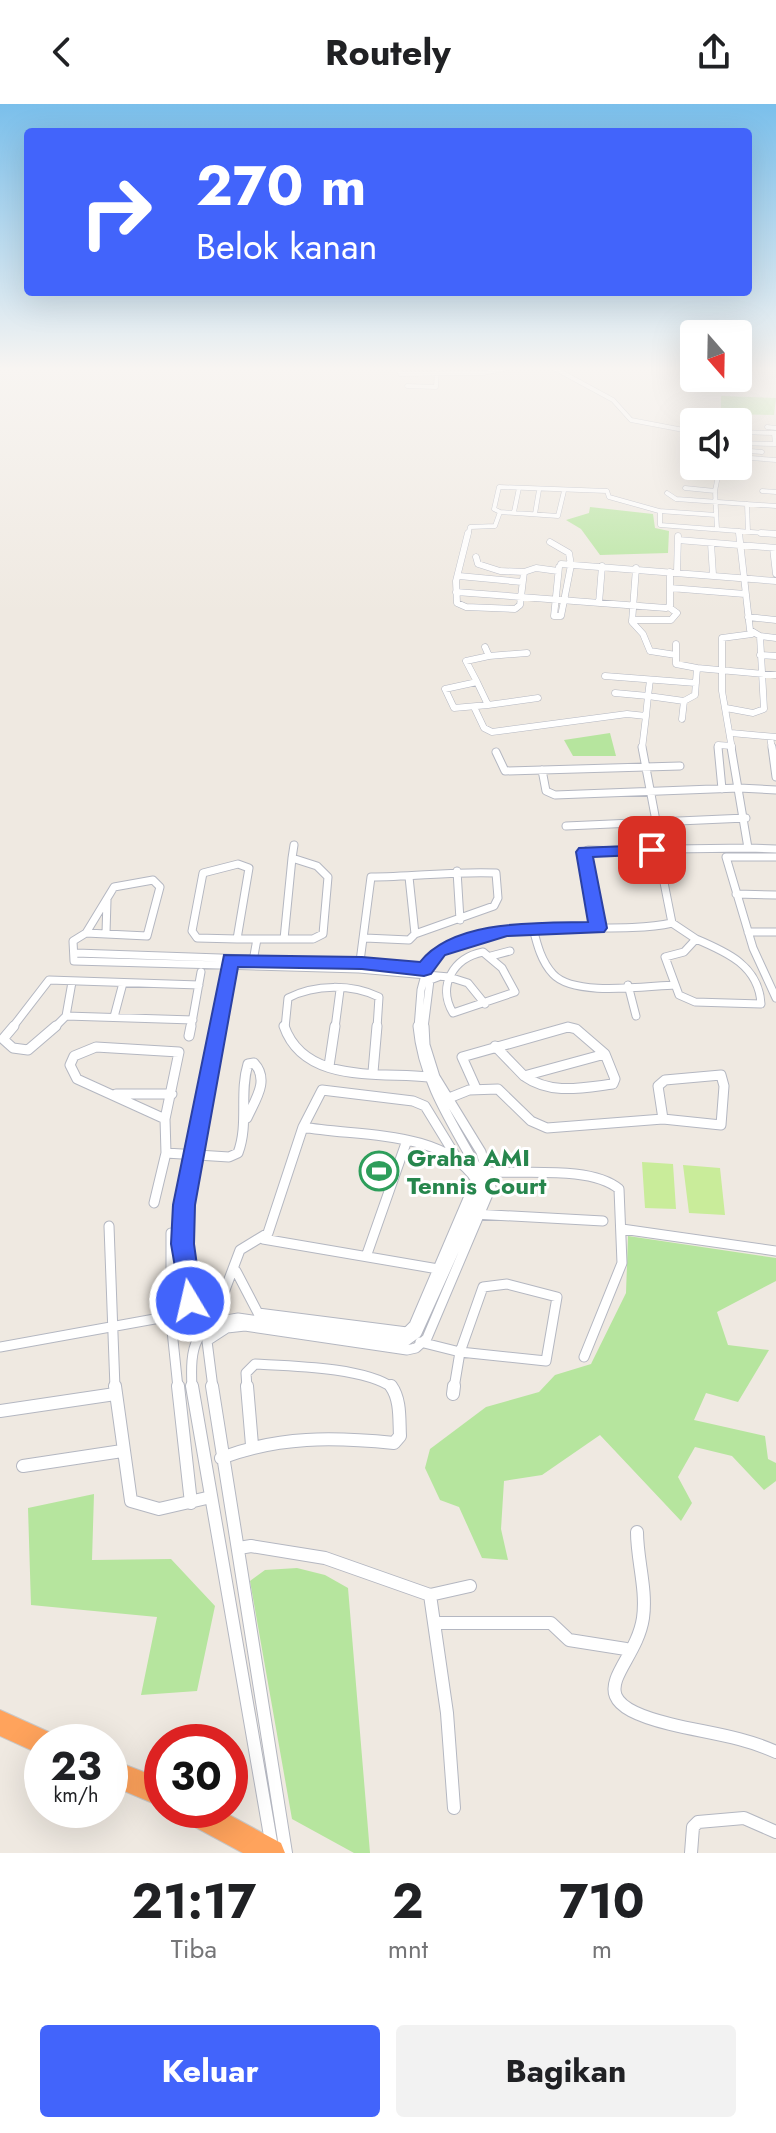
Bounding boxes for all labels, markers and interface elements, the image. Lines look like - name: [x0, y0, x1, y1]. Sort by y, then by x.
- text: Routely: [325, 26, 451, 78]
- icon: back: [40, 30, 84, 74]
- icon: share: [692, 30, 736, 74]
- text: 270 m: [196, 145, 366, 226]
- icon: right: [64, 160, 168, 264]
- text: Belok kanan: [196, 220, 377, 272]
- north arrow: [680, 320, 752, 392]
- map controls: [680, 320, 752, 480]
- button: sound: [680, 408, 752, 480]
- pin: [618, 816, 686, 884]
- icon: arrive: [630, 828, 674, 872]
- place label: Graha AMI Tennis Court: [407, 1140, 547, 1203]
- sports icon: Graha AMI Tennis Court: [358, 1150, 400, 1192]
- position arrow: [148, 1259, 232, 1343]
- speed limit sign: 30: [144, 1724, 248, 1828]
- text: 23: [50, 1737, 102, 1795]
- text: km/h: [53, 1781, 99, 1810]
- text: 21:17: [131, 1867, 256, 1936]
- text: 2: [392, 1867, 424, 1936]
- text: 710: [559, 1867, 645, 1936]
- text: Tiba: [171, 1930, 217, 1968]
- text: mnt: [388, 1930, 428, 1968]
- text: m: [592, 1930, 612, 1968]
- button: Keluar: [40, 2025, 380, 2117]
- button: Bagikan: [396, 2025, 736, 2117]

